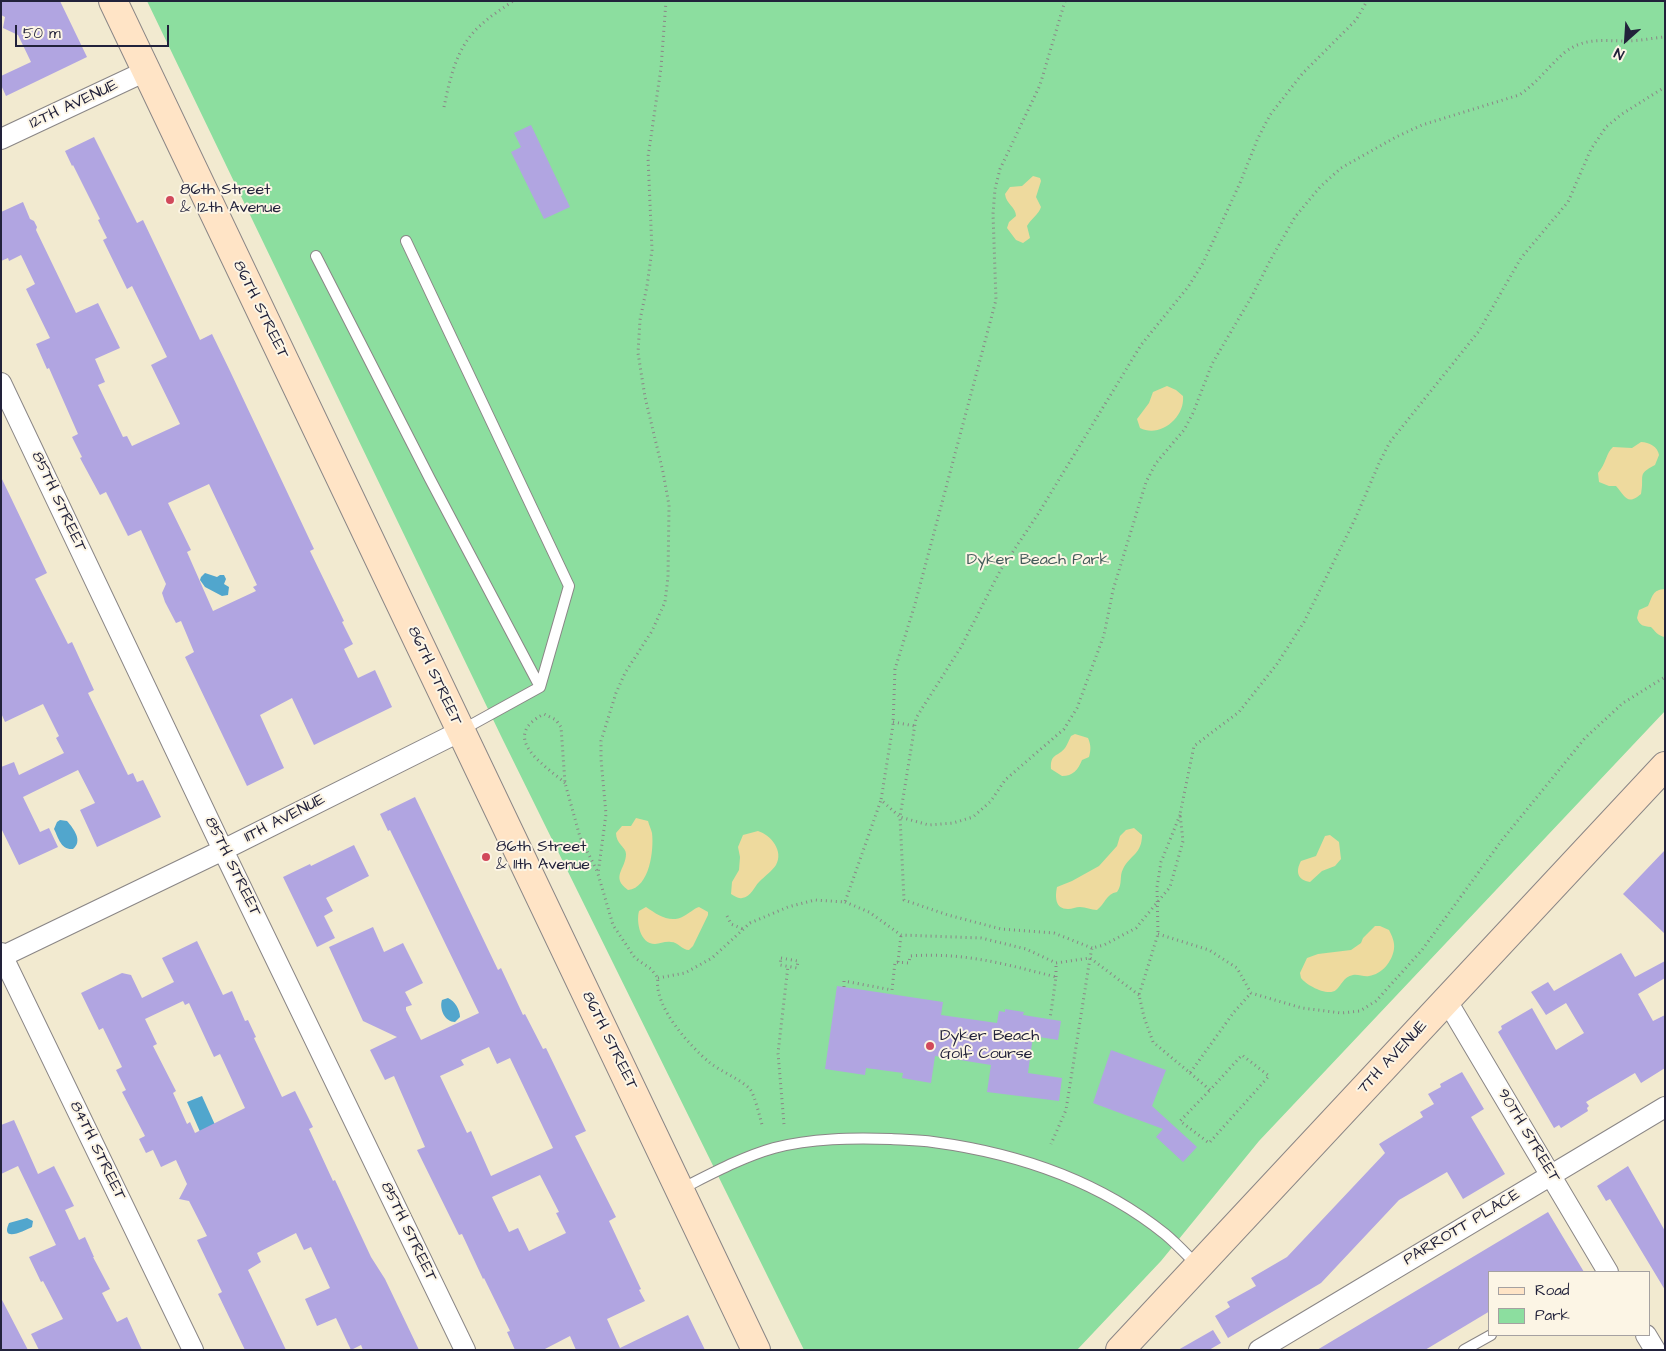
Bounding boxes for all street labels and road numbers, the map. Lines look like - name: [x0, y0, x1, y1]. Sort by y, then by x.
- street label: 12TH AVENUE: [27, 76, 121, 134]
- street label: 86TH STREET: [228, 258, 292, 362]
- street label: 85TH STREET: [26, 449, 90, 555]
- street label: 86TH STREET: [403, 623, 465, 729]
- street label: 11TH AVENUE: [241, 790, 329, 848]
- street label: 85TH STREET: [200, 814, 264, 920]
- street label: 86TH STREET: [577, 989, 641, 1093]
- street label: 7TH AVENUE: [1354, 1017, 1432, 1099]
- street label: 90TH STREET: [1493, 1086, 1563, 1186]
- street label: 84TH STREET: [65, 1098, 129, 1204]
- street label: 85TH STREET: [376, 1179, 440, 1285]
- street label: PARROTT PLACE: [1400, 1186, 1524, 1270]

